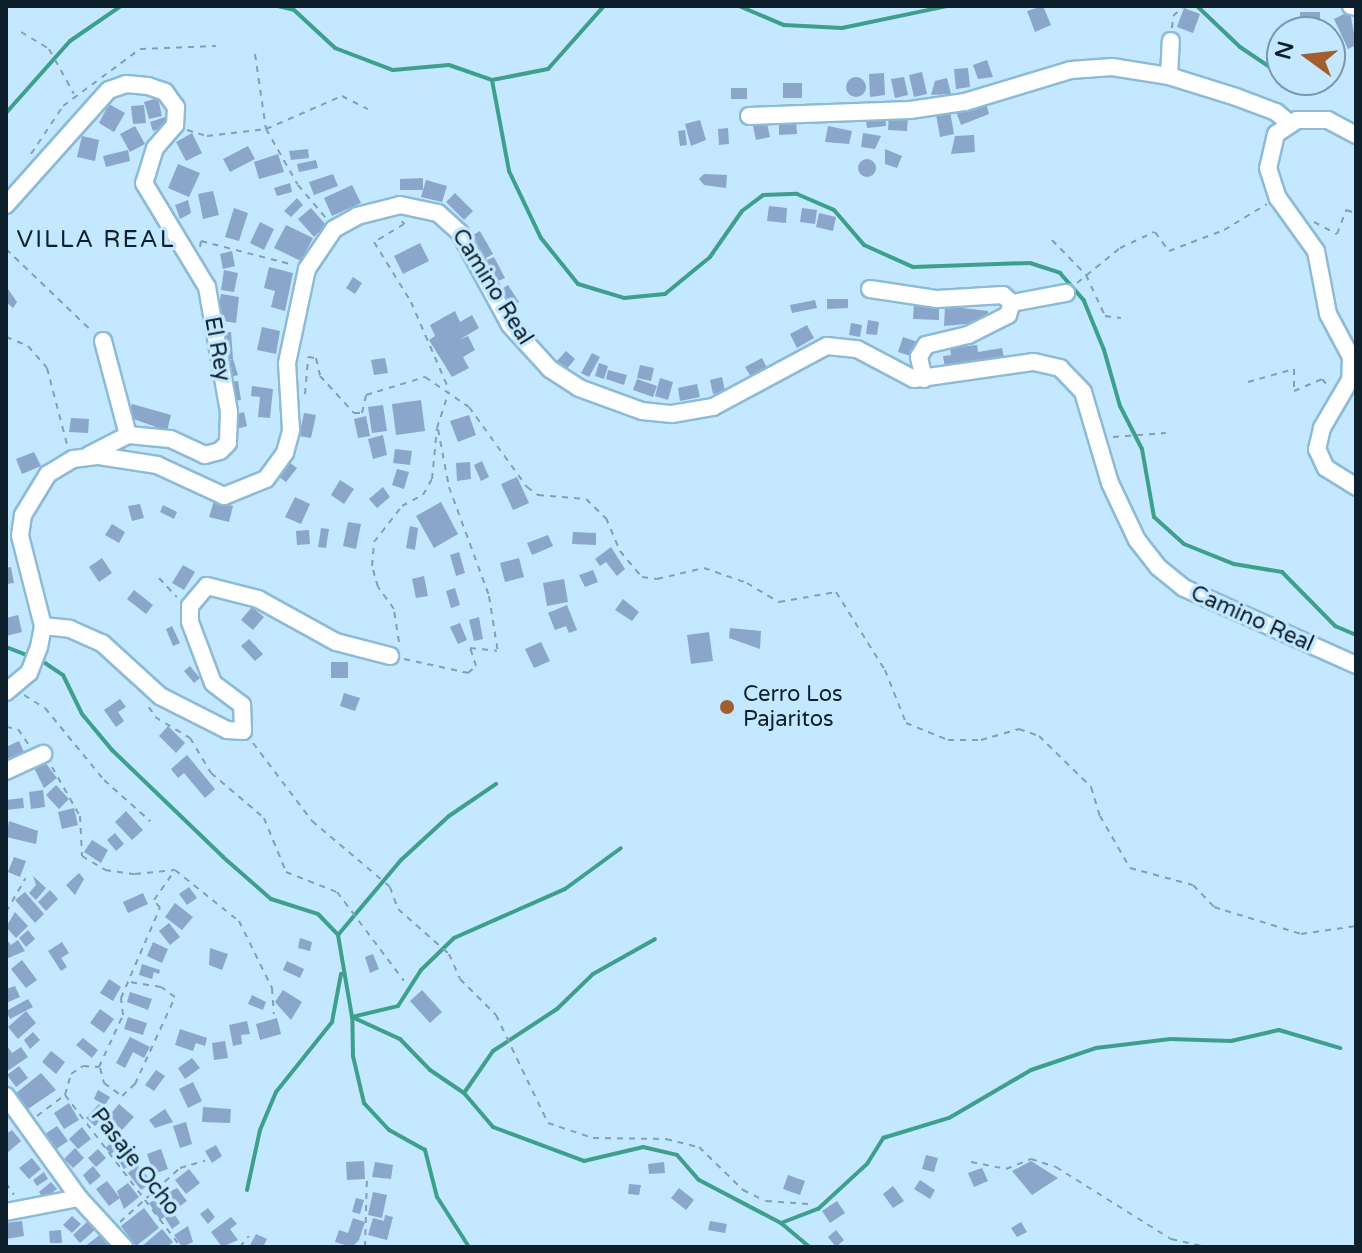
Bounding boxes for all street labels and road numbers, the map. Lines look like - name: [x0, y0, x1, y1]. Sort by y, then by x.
- street label: Camino Real: [446, 224, 538, 350]
- street label: El Rey: [198, 315, 236, 383]
- street label: Camino Real: [1186, 580, 1318, 658]
- street label: Pasaje Ocho: [85, 1103, 185, 1221]

